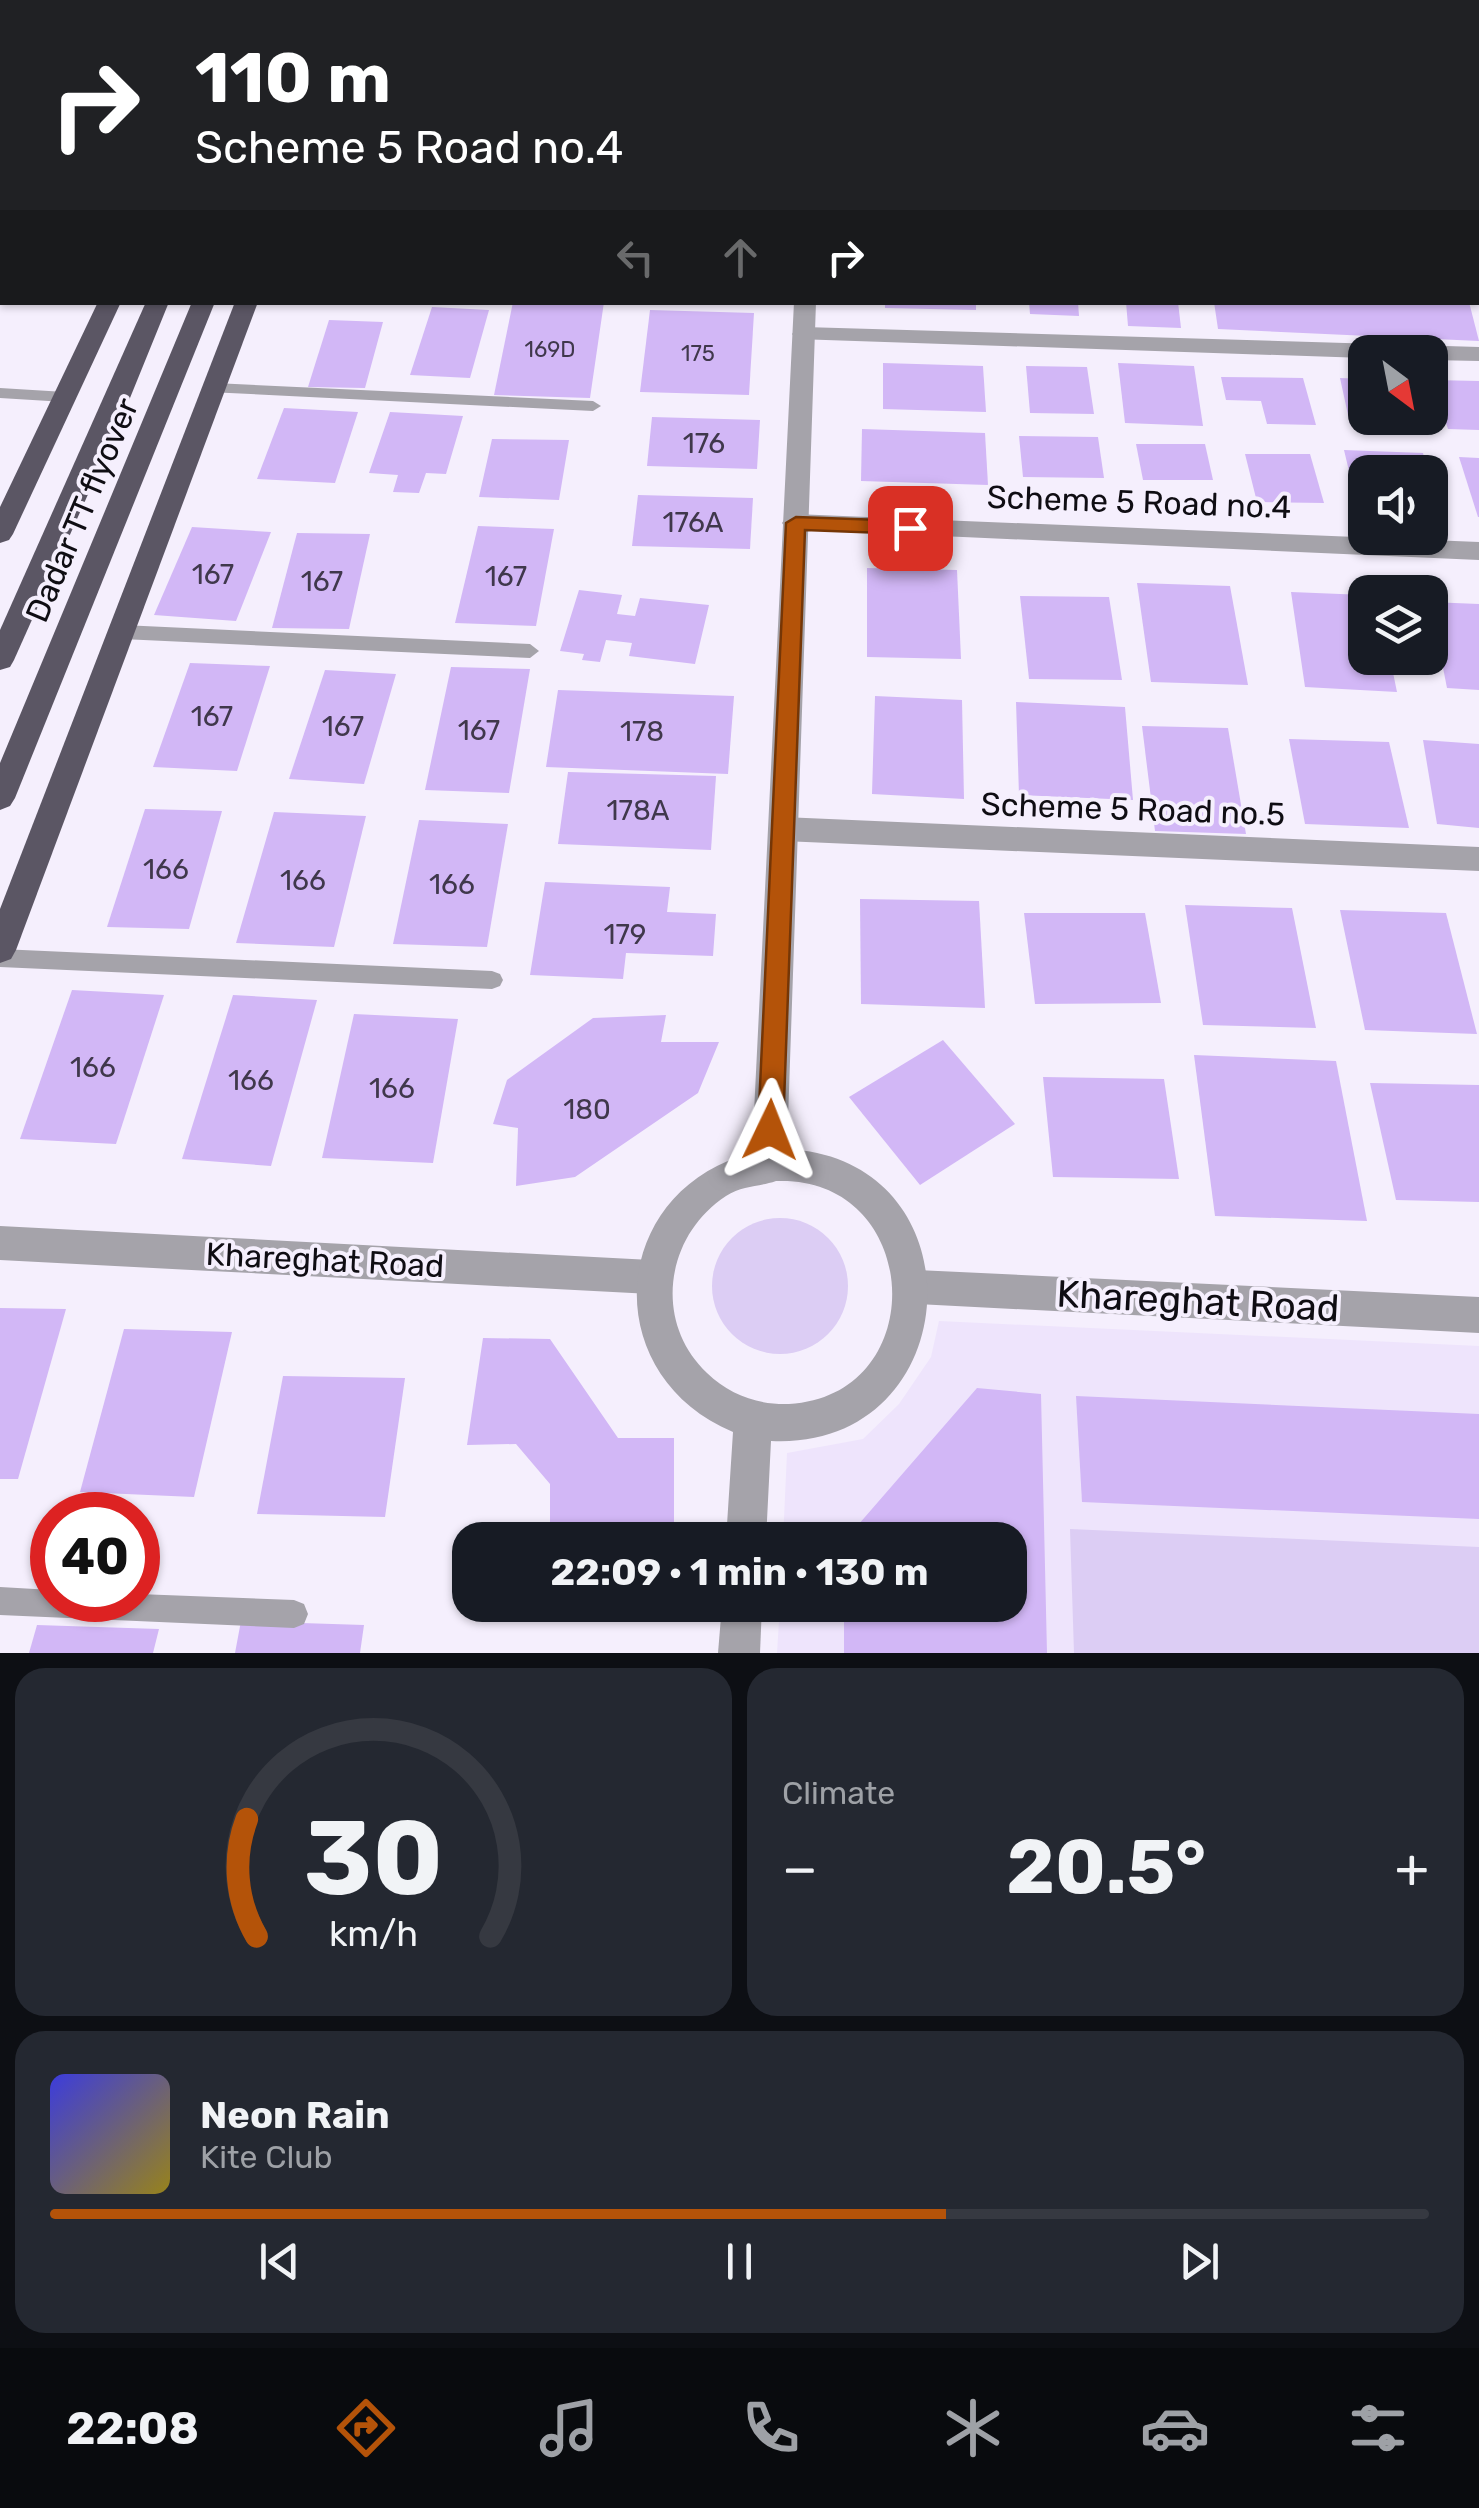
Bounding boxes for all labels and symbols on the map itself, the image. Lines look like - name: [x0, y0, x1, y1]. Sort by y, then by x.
- north arrow: [1348, 335, 1448, 435]
- house number: 169D: [525, 336, 575, 363]
- house number: 175: [681, 340, 715, 367]
- street label: Dadar TT flyover: [18, 392, 146, 628]
- house number: 176: [683, 427, 725, 460]
- street label: Scheme 5 Road no.4: [986, 478, 1292, 526]
- pin: [868, 486, 953, 571]
- house number: 176A: [662, 506, 724, 539]
- house number: 167: [192, 558, 234, 591]
- house number: 167: [485, 560, 527, 593]
- house number: 167: [301, 565, 343, 598]
- house number: 167: [191, 700, 233, 733]
- house number: 167: [322, 710, 364, 743]
- house number: 167: [458, 714, 500, 747]
- house number: 178: [620, 715, 664, 748]
- street label: Scheme 5 Road no.5: [980, 785, 1286, 833]
- house number: 178A: [607, 794, 670, 827]
- house number: 166: [143, 853, 189, 886]
- house number: 166: [280, 864, 326, 897]
- house number: 166: [429, 868, 475, 901]
- house number: 179: [604, 918, 646, 951]
- house number: 166: [70, 1051, 116, 1084]
- house number: 166: [228, 1064, 274, 1097]
- house number: 166: [369, 1072, 415, 1105]
- position arrow: [718, 1078, 822, 1182]
- house number: 180: [563, 1093, 611, 1126]
- street label: Khareghat Road: [205, 1235, 445, 1285]
- street label: Khareghat Road: [1055, 1271, 1341, 1331]
- speed limit sign: 40: [30, 1492, 160, 1622]

